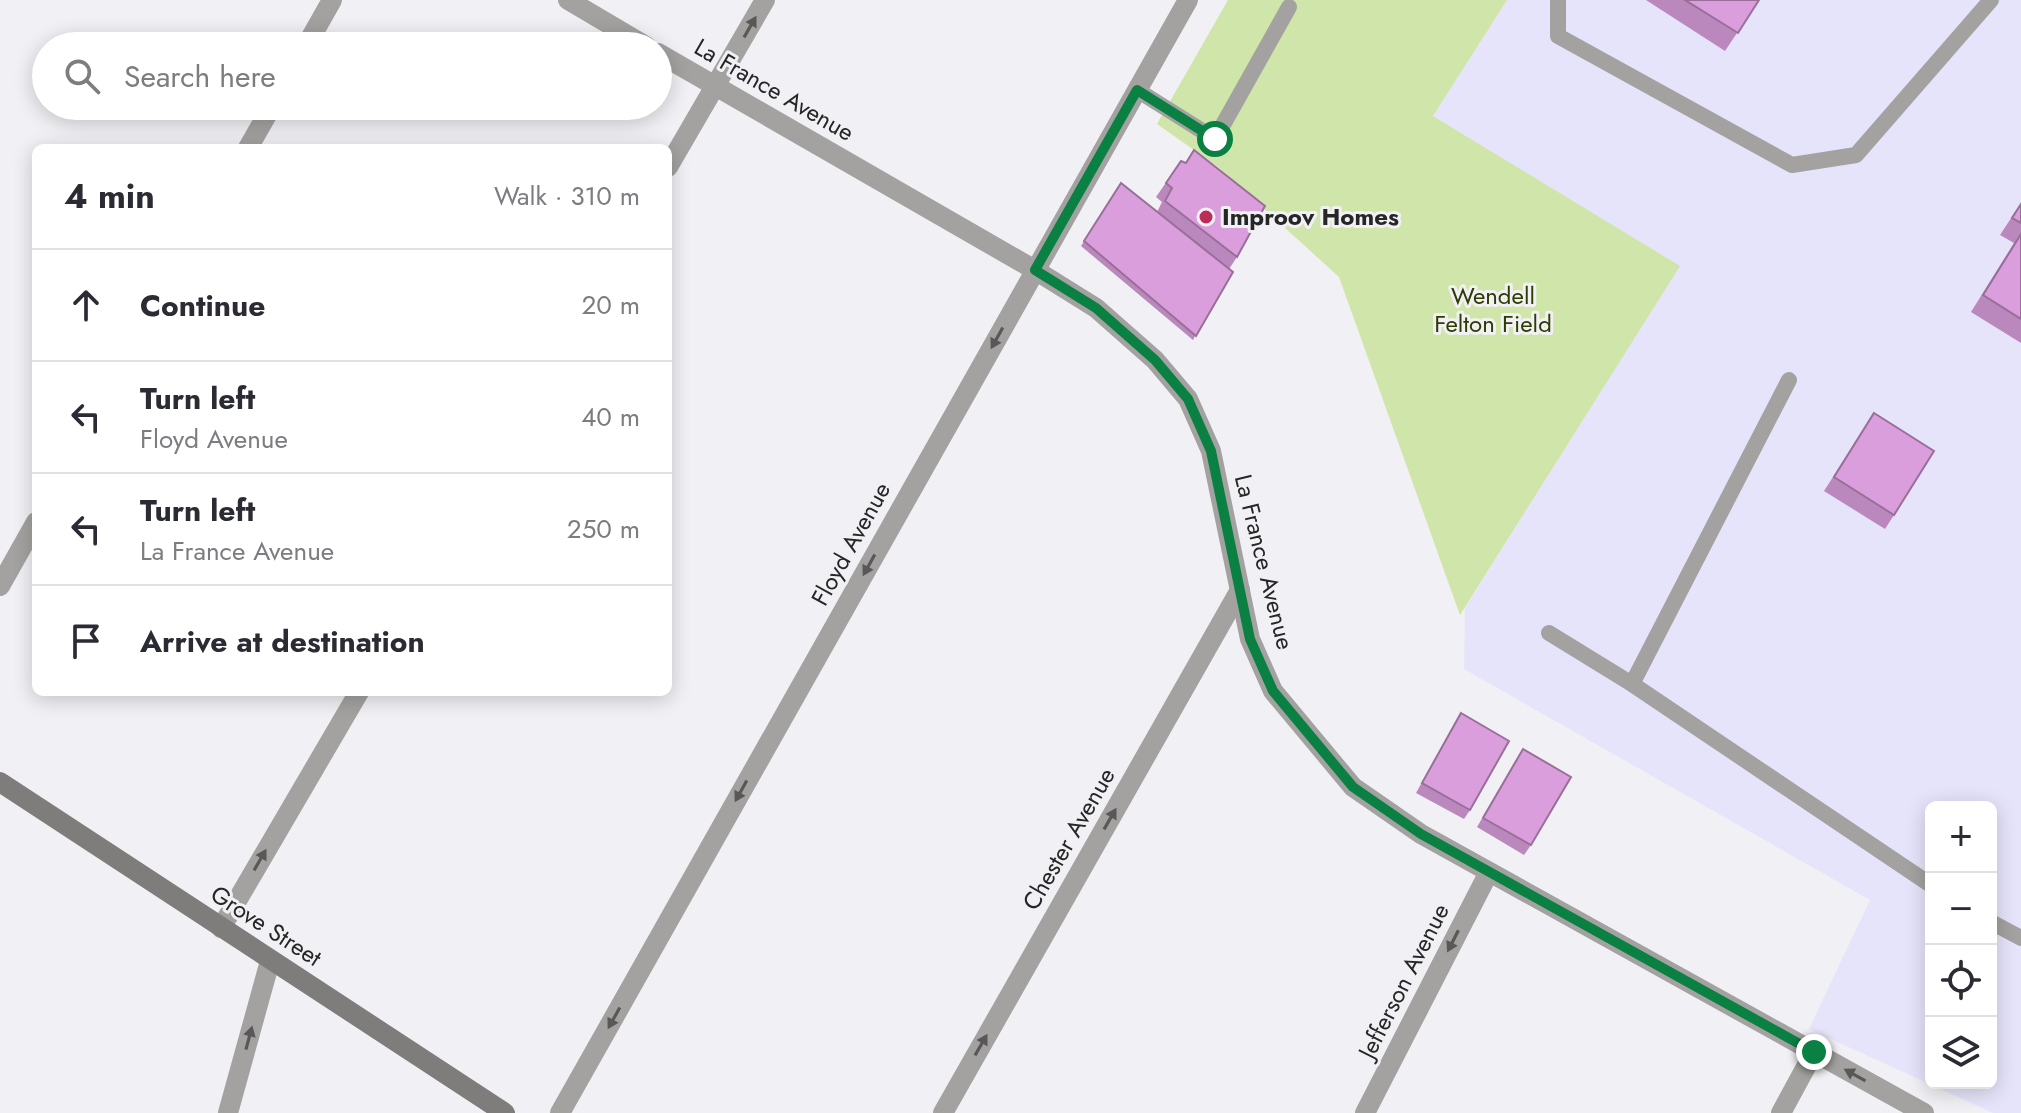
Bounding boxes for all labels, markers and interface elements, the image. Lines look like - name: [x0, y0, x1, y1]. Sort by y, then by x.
- one-way arrow: [743, 15, 756, 38]
- street label: La France Avenue: [688, 30, 861, 150]
- search box: [32, 32, 672, 120]
- icon: search: [60, 54, 104, 98]
- text: Search here: [124, 55, 276, 98]
- route start: [1197, 121, 1233, 157]
- text: 4 min: [64, 172, 155, 221]
- text: Walk · 310 m: [494, 177, 640, 215]
- place label: Improov Homes: [1222, 199, 1399, 234]
- marker: Improov Homes: [1197, 208, 1215, 226]
- park label: Wendell Felton Field: [1434, 278, 1552, 341]
- icon: ahead: [64, 283, 108, 327]
- text: Continue: [140, 284, 266, 327]
- text: 20 m: [582, 286, 640, 324]
- one-way arrow: [990, 327, 1004, 349]
- text: Turn left: [140, 377, 255, 420]
- icon: left: [64, 395, 108, 439]
- text: 40 m: [581, 398, 640, 436]
- text: Floyd Avenue: [140, 420, 288, 458]
- street label: La France Avenue: [1226, 471, 1303, 653]
- street label: Floyd Avenue: [802, 476, 899, 612]
- text: Turn left: [140, 489, 255, 532]
- icon: left: [64, 507, 108, 551]
- text: 250 m: [567, 510, 640, 548]
- text: La France Avenue: [140, 532, 334, 570]
- one-way arrow: [862, 553, 876, 576]
- icon: arrive: [64, 619, 108, 663]
- text: Arrive at destination: [140, 620, 425, 663]
- street label: Chester Avenue: [1014, 761, 1124, 917]
- one-way arrow: [735, 780, 749, 802]
- map controls: [1925, 801, 1997, 1089]
- button: +: [1925, 801, 1997, 873]
- one-way arrow: [1103, 808, 1117, 830]
- one-way arrow: [253, 849, 267, 872]
- button: −: [1925, 873, 1997, 945]
- street label: Grove Street: [204, 877, 329, 975]
- street label: Jefferson Avenue: [1348, 897, 1458, 1067]
- one-way arrow: [1447, 930, 1460, 953]
- button: locate: [1925, 945, 1997, 1017]
- one-way arrow: [607, 1006, 621, 1029]
- button: layers: [1925, 1017, 1997, 1089]
- one-way arrow: [243, 1025, 255, 1050]
- one-way arrow: [974, 1034, 988, 1056]
- route end: [1796, 1034, 1832, 1070]
- one-way arrow: [1844, 1068, 1867, 1082]

